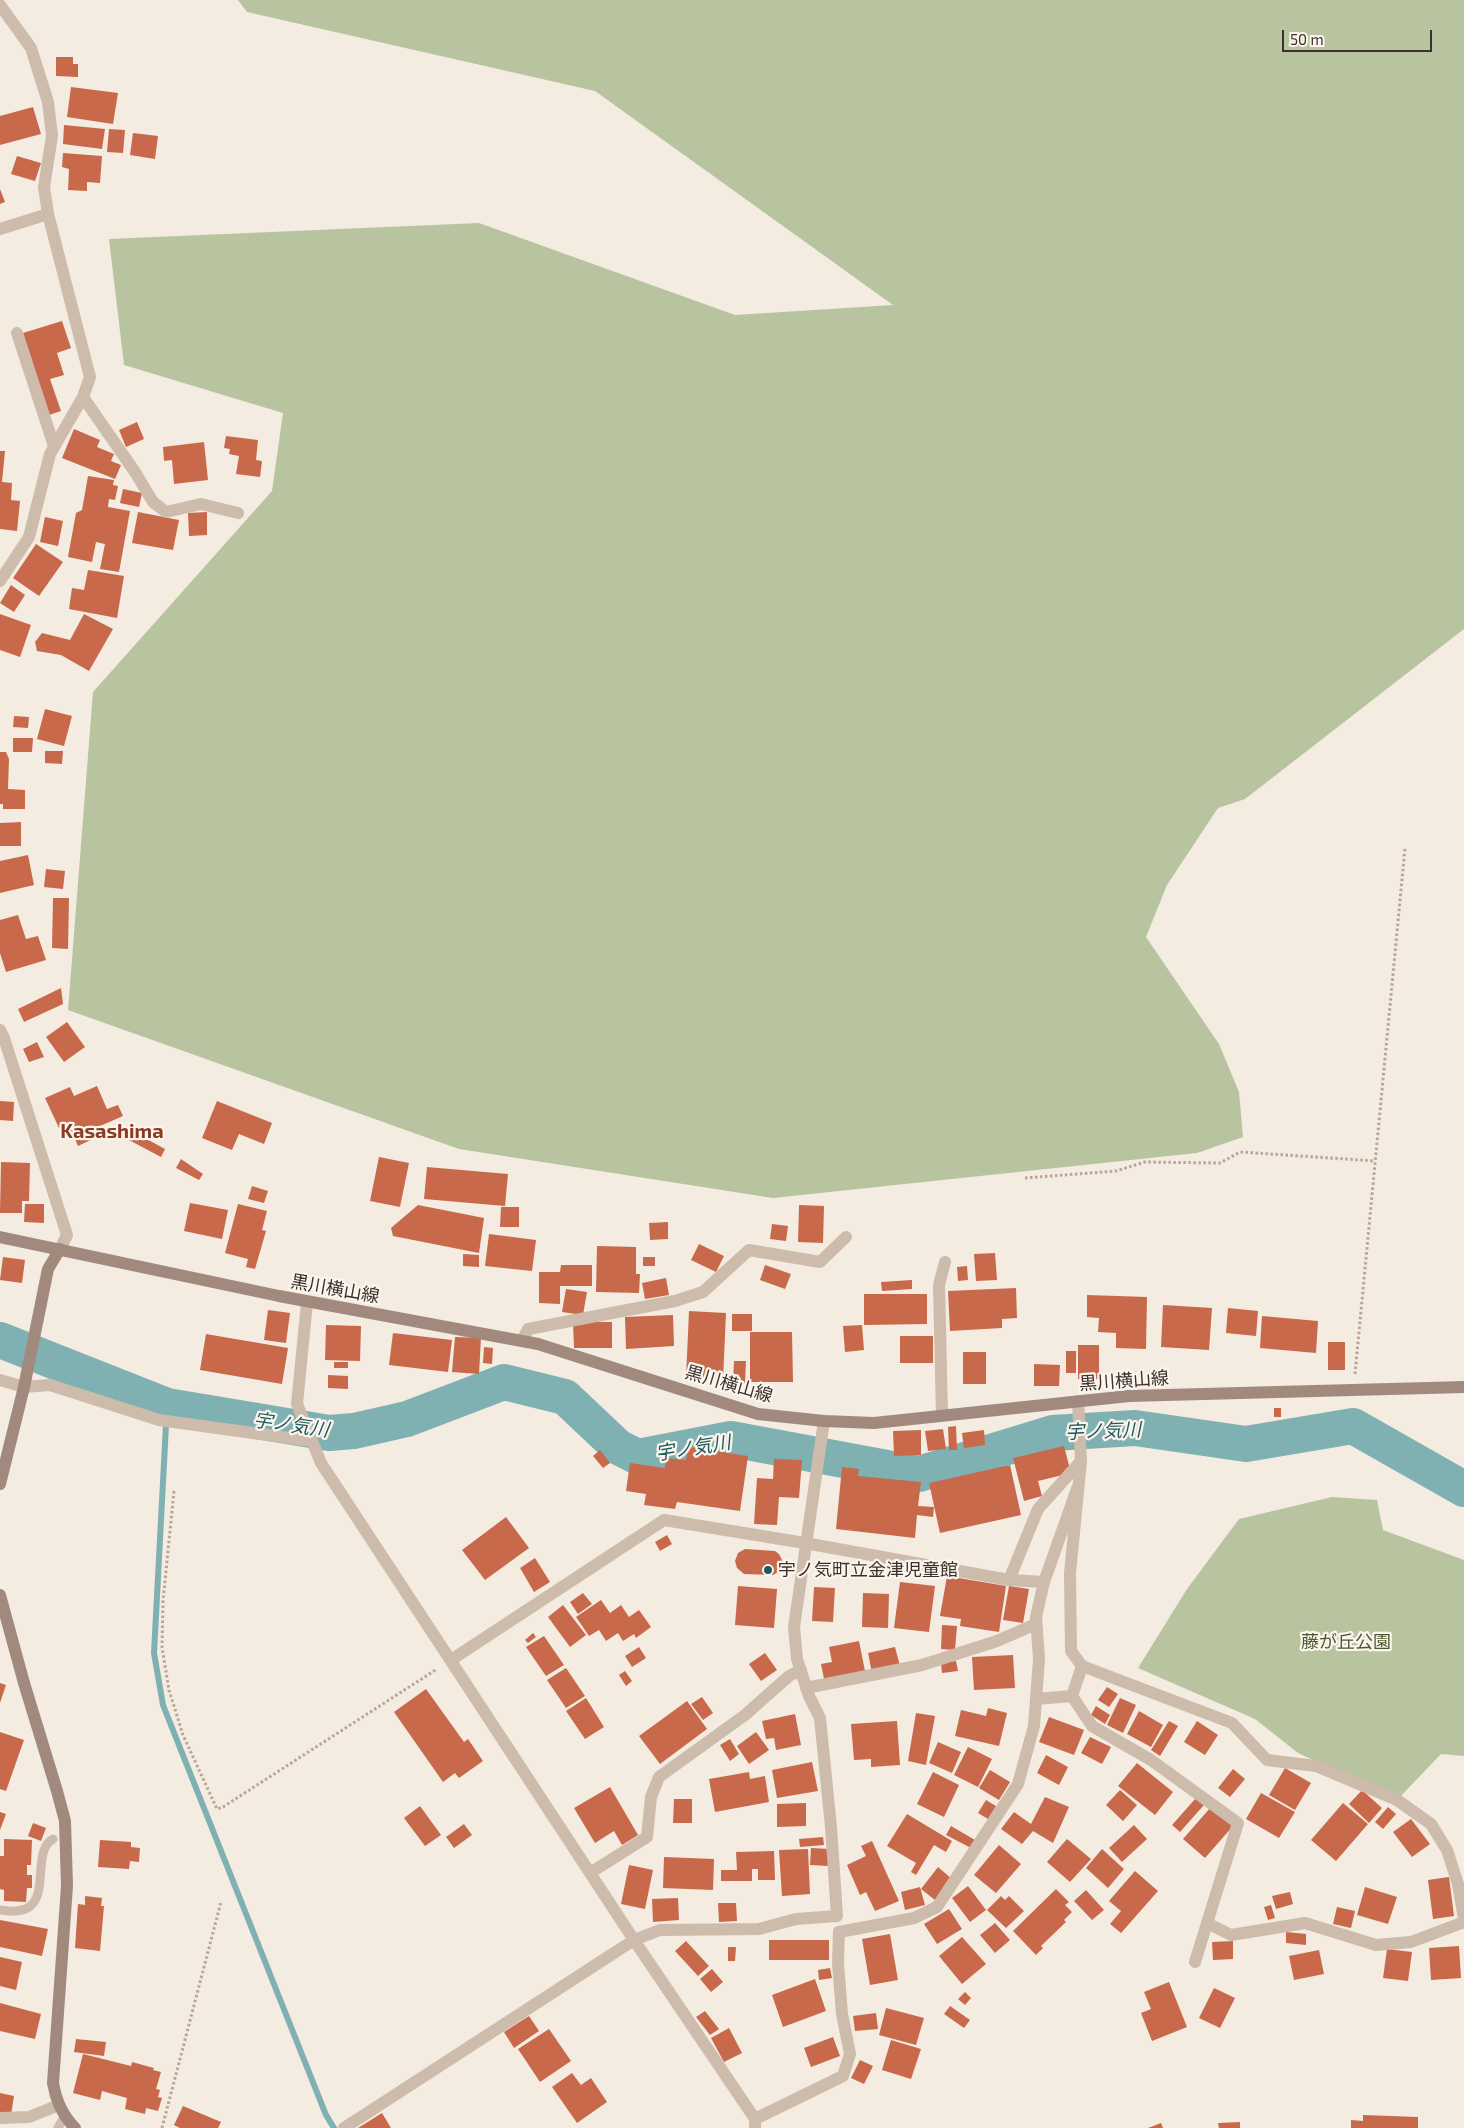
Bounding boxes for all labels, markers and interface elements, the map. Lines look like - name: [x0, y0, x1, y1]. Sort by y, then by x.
- scale bar: [1284, 20, 1434, 52]
- text: 50 m: [1290, 30, 1324, 48]
- district label: Kasashima: [60, 1119, 164, 1143]
- street label: 黒川横山線: [289, 1271, 381, 1307]
- street label: 黒川横山線: [683, 1361, 775, 1407]
- street label: 黒川横山線: [1078, 1367, 1170, 1395]
- water label: 宇ノ気川: [252, 1408, 330, 1442]
- water label: 宇ノ気川: [1065, 1418, 1141, 1444]
- water label: 宇ノ気川: [654, 1431, 732, 1465]
- place label: 宇ノ気町立金津児童館: [778, 1559, 958, 1581]
- marker: 宇ノ気町立金津児童館: [762, 1564, 774, 1576]
- park label: 藤が丘公園: [1301, 1631, 1391, 1653]

